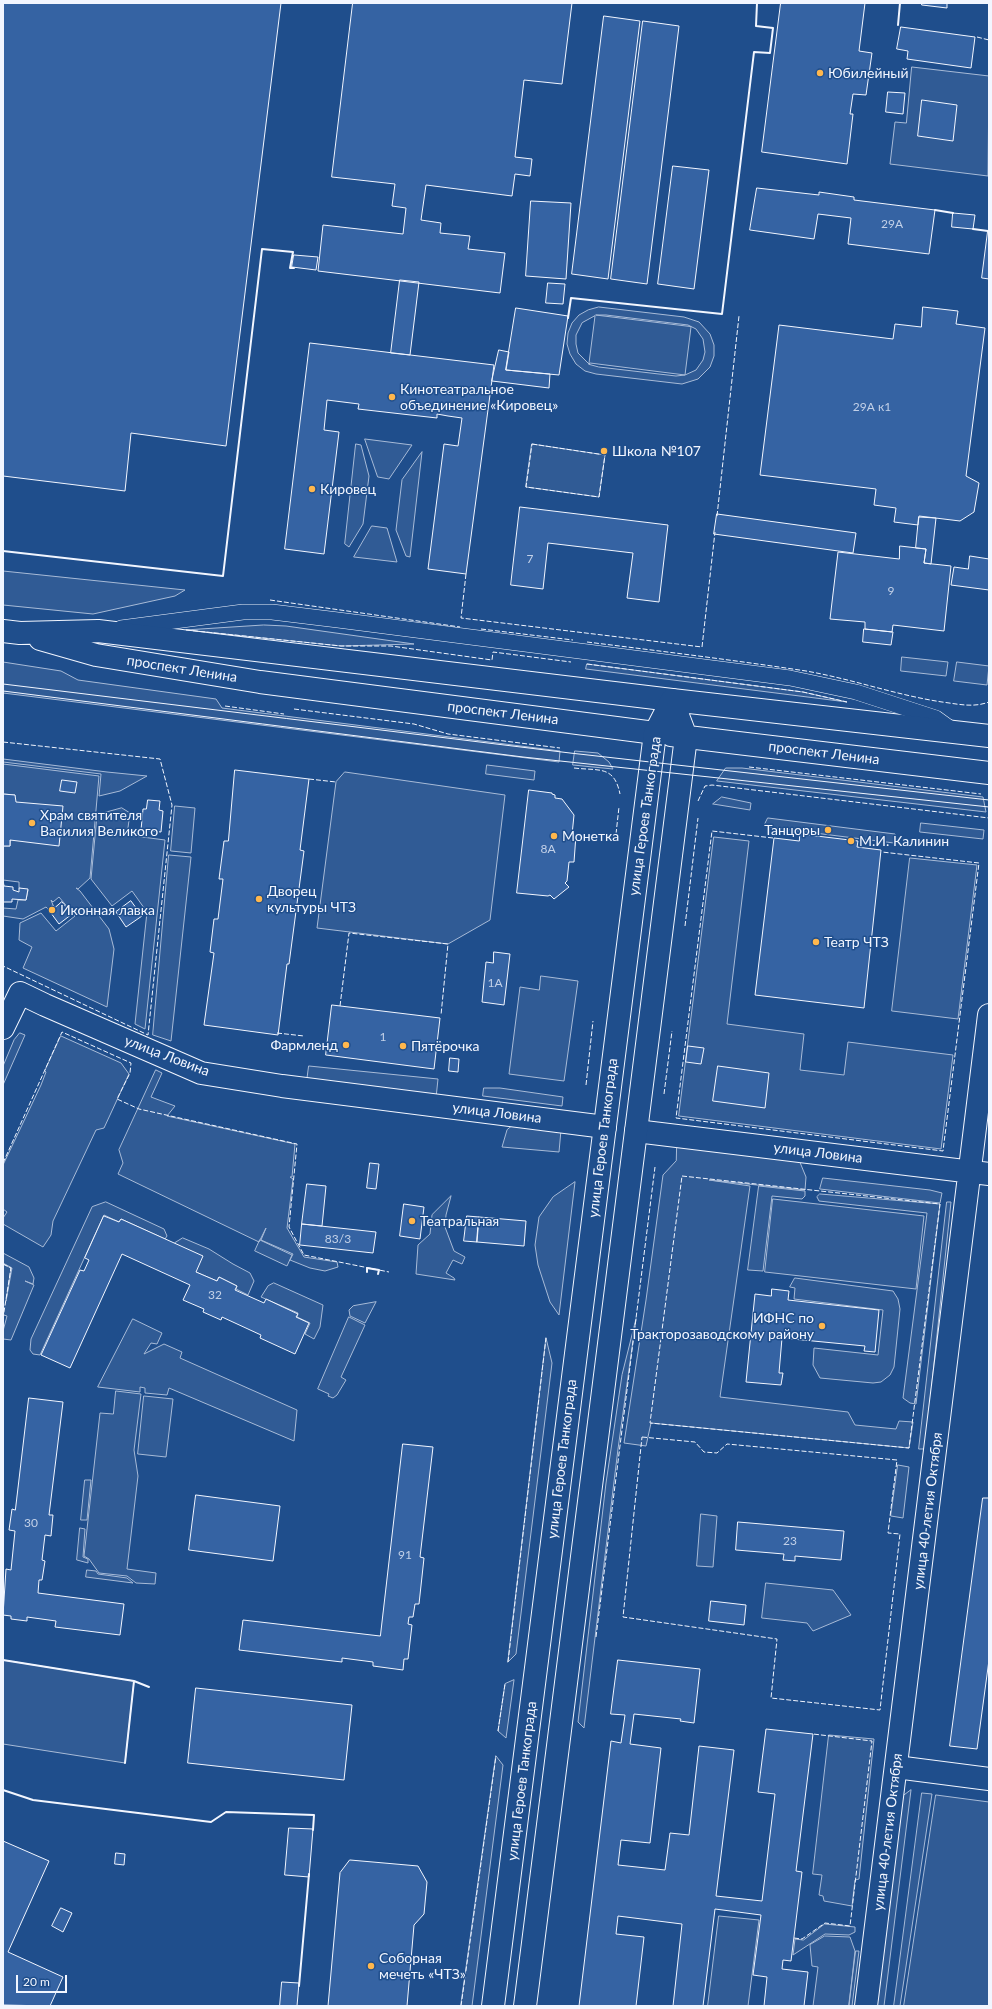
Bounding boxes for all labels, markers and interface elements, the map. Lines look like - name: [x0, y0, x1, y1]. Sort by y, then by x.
- place label: Юбилейный: [828, 65, 908, 81]
- marker: Юбилейный: [815, 68, 825, 78]
- house number: 29А: [881, 217, 903, 231]
- place label: Кинотеатральное объединение «Кировец»: [400, 381, 558, 414]
- marker: Кинотеатральное объединение «Кировец»: [387, 392, 397, 402]
- house number: 29А к1: [853, 400, 891, 414]
- place label: Школа №107: [612, 443, 701, 459]
- marker: Школа №107: [599, 446, 609, 456]
- place label: Кировец: [320, 481, 376, 497]
- marker: Кировец: [307, 484, 317, 494]
- house number: 7: [527, 552, 533, 566]
- house number: 9: [888, 584, 894, 598]
- street label: проспект Ленина: [126, 652, 238, 686]
- street label: проспект Ленина: [447, 698, 559, 728]
- street label: улица Героев Танкограда: [626, 735, 664, 897]
- street label: проспект Ленина: [768, 738, 880, 768]
- place label: Храм святителя Василия Великого: [40, 807, 158, 840]
- marker: Храм святителя Василия Великого: [27, 818, 37, 828]
- place label: Танцоры: [764, 822, 820, 838]
- marker: Танцоры: [823, 825, 833, 835]
- place label: Монетка: [562, 828, 619, 844]
- marker: Монетка: [549, 831, 559, 841]
- place label: М.И. Калинин: [859, 833, 949, 849]
- marker: М.И. Калинин: [846, 836, 856, 846]
- house number: 8А: [540, 842, 556, 856]
- place label: Дворец культуры ЧТЗ: [267, 883, 356, 916]
- marker: Дворец культуры ЧТЗ: [254, 894, 264, 904]
- place label: Иконная лавка: [60, 902, 155, 918]
- marker: Иконная лавка: [47, 905, 57, 915]
- place label: Театр ЧТЗ: [824, 934, 889, 950]
- marker: Театр ЧТЗ: [811, 937, 821, 947]
- house number: 1А: [487, 976, 503, 990]
- house number: 1: [380, 1030, 386, 1044]
- street label: улица Ловина: [122, 1032, 212, 1080]
- place label: Фармленд: [270, 1037, 338, 1053]
- place label: Пятёрочка: [411, 1038, 479, 1054]
- marker: Фармленд: [341, 1040, 351, 1050]
- marker: Пятёрочка: [398, 1041, 408, 1051]
- street label: улица Героев Танкограда: [585, 1057, 621, 1219]
- street label: улица Ловина: [452, 1099, 542, 1127]
- street label: улица Ловина: [773, 1139, 863, 1167]
- place label: Театральная: [420, 1213, 499, 1229]
- marker: Театральная: [407, 1216, 417, 1226]
- house number: 83/3: [325, 1232, 351, 1246]
- house number: 32: [208, 1288, 222, 1302]
- place label: ИФНС по Тракторозаводскому району: [630, 1310, 814, 1342]
- marker: ИФНС по Тракторозаводскому району: [817, 1321, 827, 1331]
- street label: улица Героев Танкограда: [544, 1378, 580, 1540]
- street label: улица 40-летия Октября: [910, 1431, 946, 1591]
- house number: 30: [24, 1516, 38, 1530]
- house number: 23: [783, 1534, 797, 1548]
- house number: 91: [398, 1548, 412, 1562]
- street label: улица Героев Танкограда: [504, 1700, 540, 1862]
- street label: улица 40-летия Октября: [870, 1752, 906, 1912]
- place label: Соборная мечеть «ЧТЗ»: [379, 1950, 466, 1982]
- marker: Соборная мечеть «ЧТЗ»: [366, 1961, 376, 1971]
- scale bar: [18, 1967, 69, 1993]
- text: 20 m: [23, 1974, 50, 1989]

